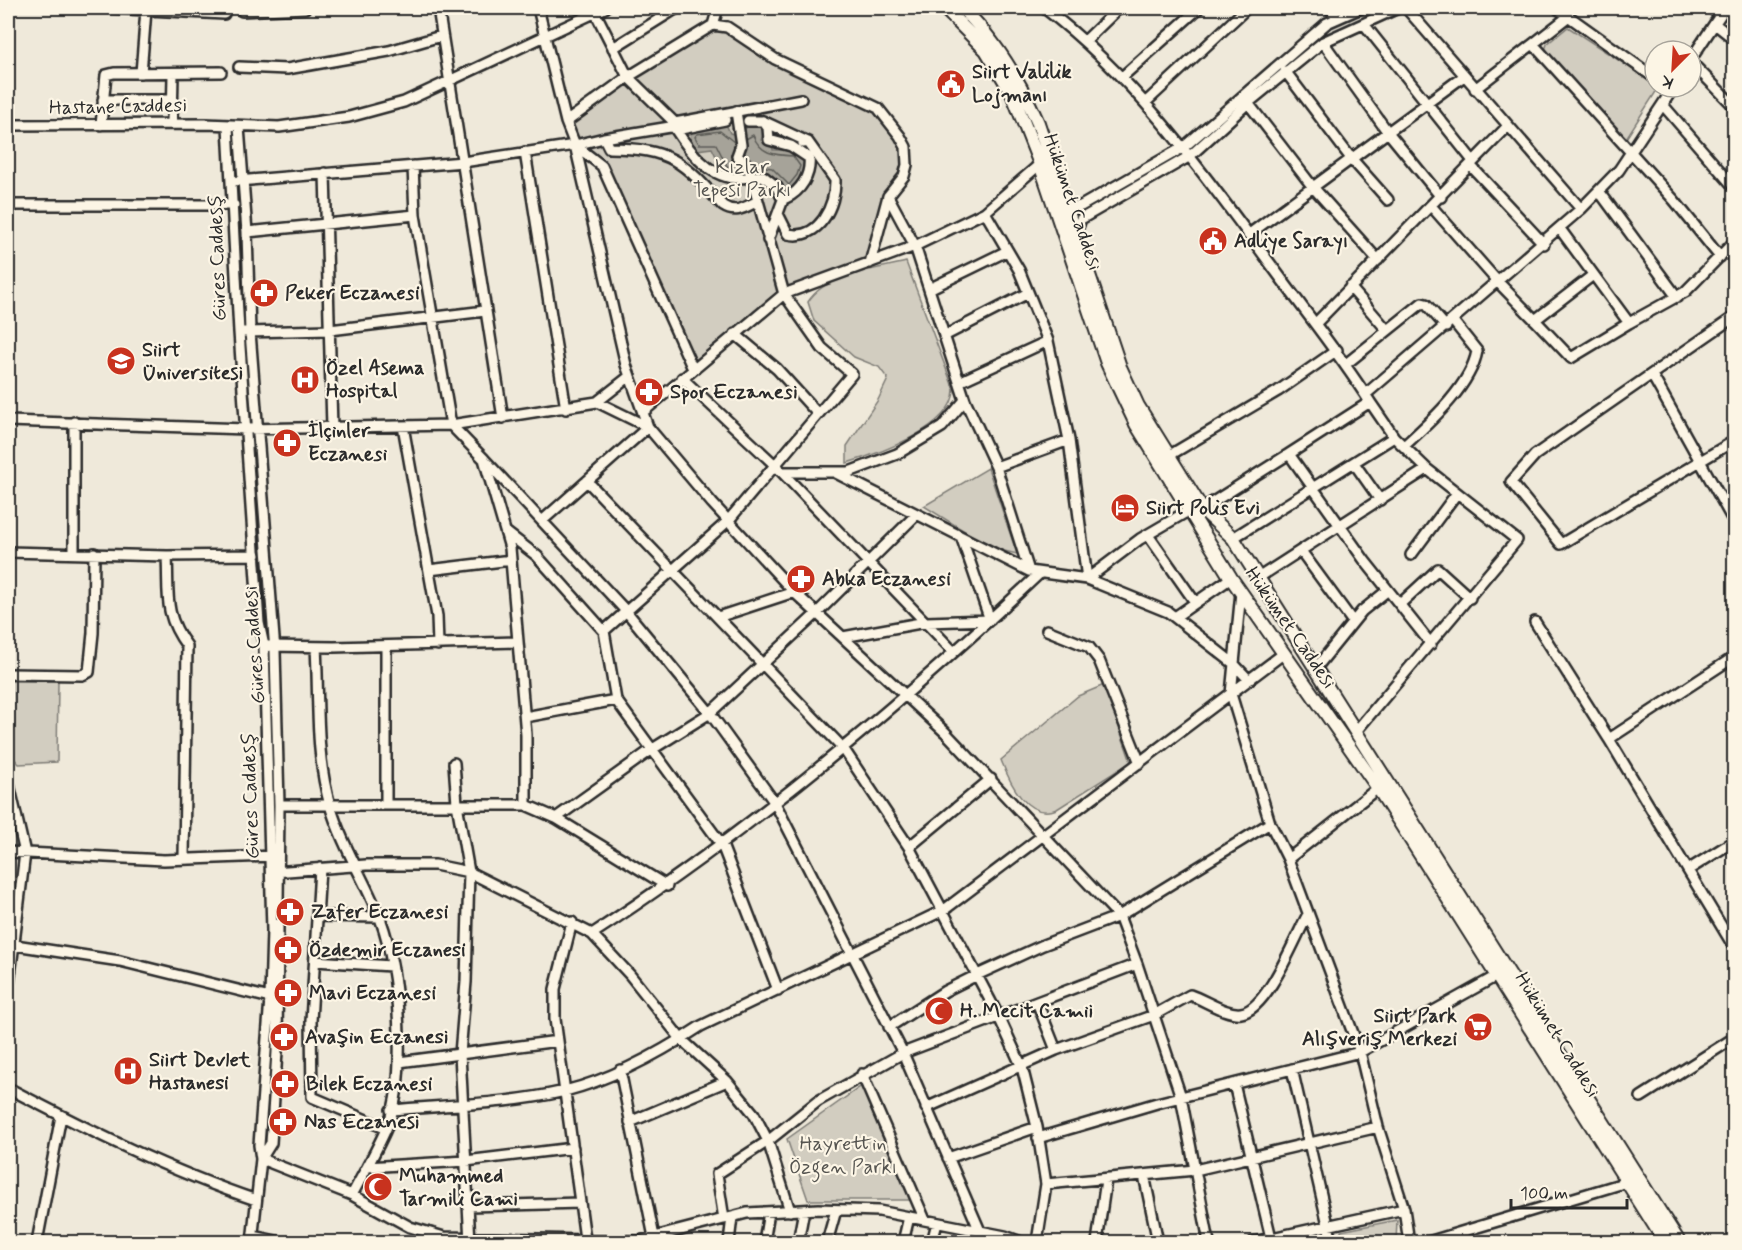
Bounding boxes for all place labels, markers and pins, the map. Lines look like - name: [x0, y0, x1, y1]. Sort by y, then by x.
- place label: Siirt Valilik Lojmanı: [972, 59, 1072, 109]
- public building icon: Siirt Valilik Lojmanı: [935, 68, 967, 100]
- public building icon: Adliye Sarayı: [1197, 225, 1229, 257]
- place label: Adliye Sarayı: [1234, 228, 1348, 255]
- pharmacy icon: Peker Eczanesi: [248, 277, 280, 309]
- place label: Peker Eczanesi: [285, 280, 420, 307]
- place label: Siirt Üniversitesi: [142, 337, 243, 387]
- school or university icon: Siirt Üniversitesi: [105, 345, 137, 377]
- place label: Özel Asema Hospital: [326, 355, 424, 405]
- hospital icon: Özel Asema Hospital: [289, 364, 321, 396]
- pharmacy icon: Spor Eczanesi: [633, 376, 665, 408]
- place label: Spor Eczanesi: [670, 379, 798, 406]
- place label: İlçinler Eczanesi: [308, 418, 388, 468]
- pharmacy icon: İlçinler Eczanesi: [271, 427, 303, 459]
- hotel icon: Siirt Polis Evi: [1109, 492, 1141, 524]
- place label: Siirt Polis Evi: [1146, 495, 1260, 522]
- pharmacy icon: Abka Eczanesi: [785, 563, 817, 595]
- place label: Abka Eczanesi: [822, 566, 951, 593]
- pharmacy icon: Zafer Eczanesi: [274, 896, 306, 928]
- place label: Zafer Eczanesi: [311, 899, 449, 926]
- pharmacy icon: Özdemir Eczanesi: [272, 934, 304, 966]
- place label: Özdemir Eczanesi: [309, 937, 466, 964]
- pharmacy icon: Mavi Eczanesi: [272, 977, 304, 1009]
- place label: Mavi Eczanesi: [309, 980, 436, 1007]
- mosque icon: H. Mecit Camii: [923, 995, 955, 1027]
- place label: H. Mecit Camii: [960, 998, 1093, 1025]
- place label: Siirt Park Alışveriş Merkezi: [1302, 1003, 1457, 1053]
- supermarket icon: Siirt Park Alışveriş Merkezi: [1462, 1011, 1494, 1043]
- pharmacy icon: Avaşin Eczanesi: [268, 1021, 300, 1053]
- place label: Avaşin Eczanesi: [305, 1024, 448, 1051]
- place label: Siirt Devlet Hastanesi: [149, 1047, 252, 1097]
- hospital icon: Siirt Devlet Hastanesi: [112, 1055, 144, 1087]
- pharmacy icon: Bilek Eczanesi: [269, 1068, 301, 1100]
- place label: Bilek Eczanesi: [306, 1071, 433, 1098]
- pharmacy icon: Nas Eczanesi: [267, 1106, 299, 1138]
- place label: Nas Eczanesi: [304, 1109, 419, 1136]
- place label: Muhammed Tarmili Cami: [399, 1163, 518, 1213]
- mosque icon: Muhammed Tarmili Cami: [362, 1171, 394, 1203]

